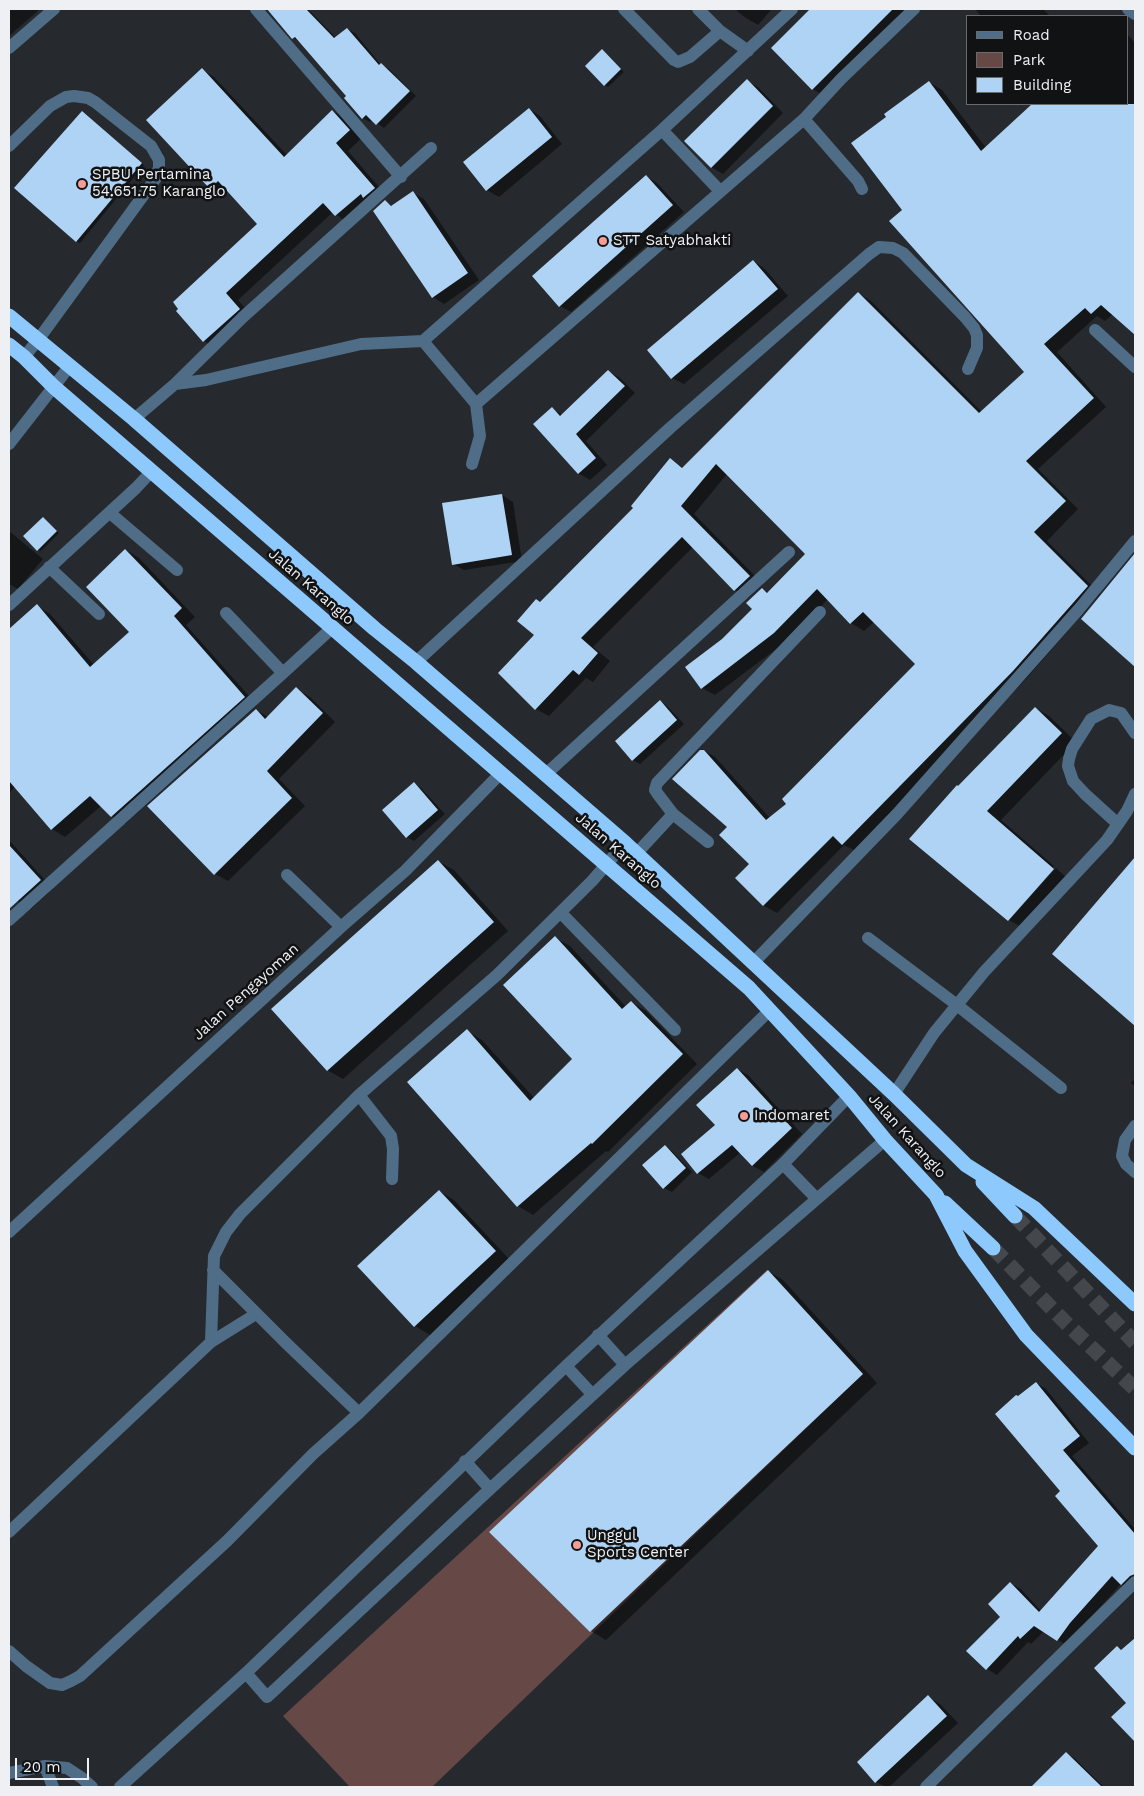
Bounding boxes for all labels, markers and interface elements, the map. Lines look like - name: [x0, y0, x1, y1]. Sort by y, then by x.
- legend: [966, 15, 1129, 105]
- text: Road: [1013, 26, 1050, 44]
- text: Park: [1013, 51, 1045, 69]
- text: Building: [1013, 76, 1071, 94]
- place label: SPBU Pertamina 54.651.75 Karanglo: [92, 166, 226, 201]
- marker: SPBU Pertamina 54.651.75 Karanglo: [76, 178, 88, 190]
- place label: STT Satyabhakti: [613, 232, 731, 250]
- marker: STT Satyabhakti: [597, 235, 609, 247]
- street label: Jalan Karanglo: [265, 545, 357, 629]
- street label: Jalan Karanglo: [572, 809, 664, 893]
- street label: Jalan Pengayoman: [189, 940, 303, 1044]
- street label: Jalan Karanglo: [864, 1090, 950, 1182]
- place label: Indomaret: [754, 1107, 829, 1125]
- marker: Indomaret: [738, 1110, 750, 1122]
- place label: Unggul Sports Center: [587, 1527, 689, 1562]
- marker: Unggul Sports Center: [571, 1539, 583, 1551]
- scale bar: [18, 1748, 91, 1780]
- text: 20 m: [23, 1758, 61, 1776]

